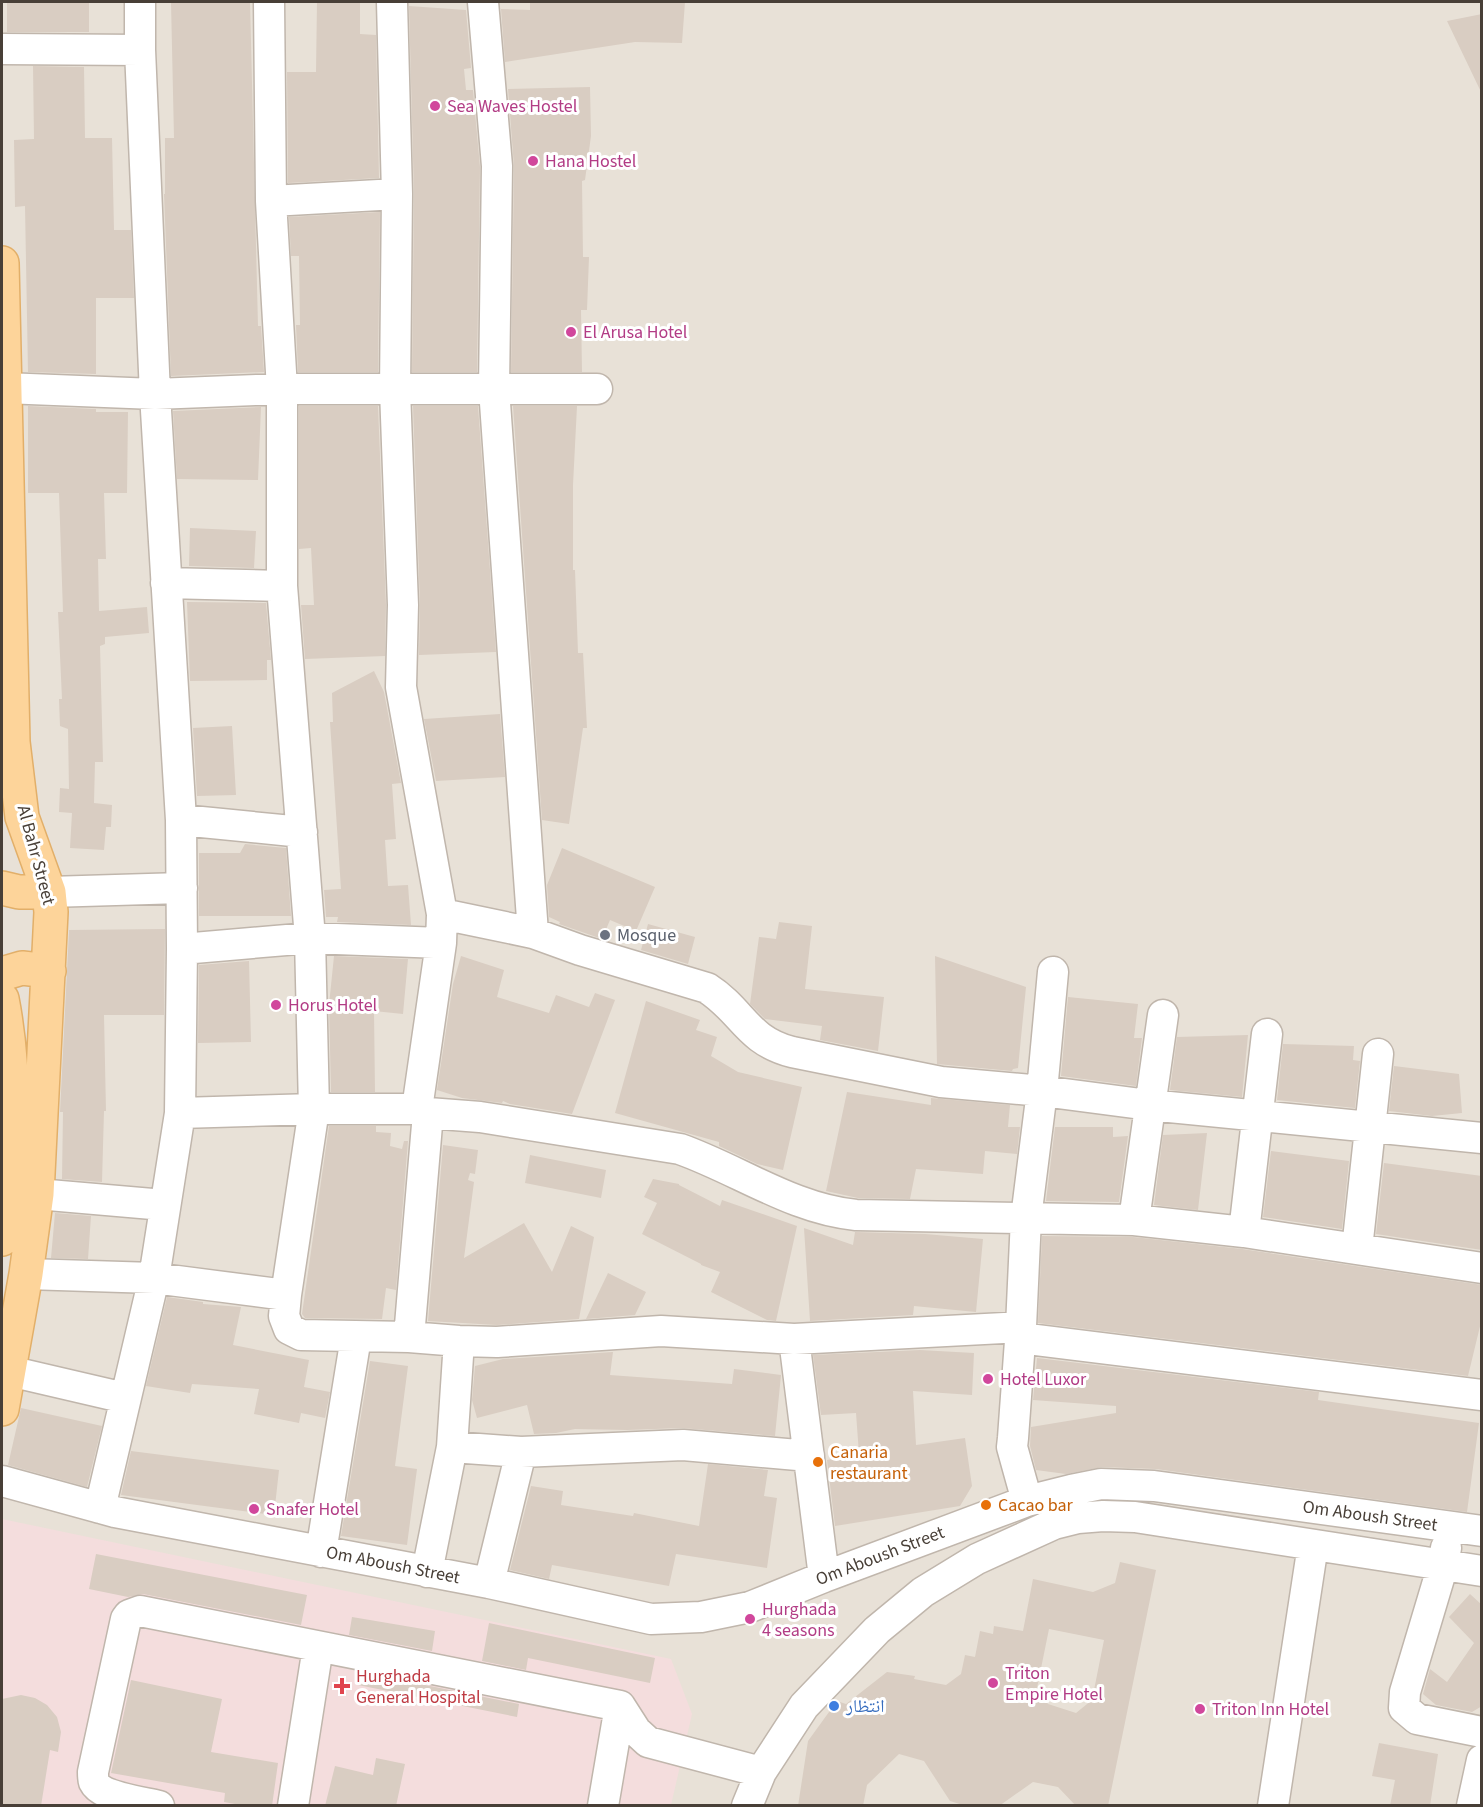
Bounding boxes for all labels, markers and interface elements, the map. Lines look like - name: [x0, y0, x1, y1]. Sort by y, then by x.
- place label: Sea Waves Hostel: [447, 94, 577, 119]
- marker: Sea Waves Hostel: [428, 99, 442, 113]
- place label: Hana Hostel: [545, 149, 636, 174]
- marker: Hana Hostel: [526, 154, 540, 168]
- place label: El Arusa Hotel: [583, 320, 687, 345]
- marker: El Arusa Hotel: [564, 325, 578, 339]
- street label: Al Bahr Street: [11, 802, 61, 908]
- place label: Mosque: [617, 923, 676, 948]
- marker: Mosque: [598, 928, 612, 942]
- place label: Horus Hotel: [288, 993, 377, 1018]
- marker: Horus Hotel: [269, 998, 283, 1012]
- place label: Hotel Luxor: [1000, 1367, 1087, 1392]
- marker: Hotel Luxor: [981, 1372, 995, 1386]
- place label: Canaria restaurant: [830, 1440, 908, 1486]
- marker: Canaria restaurant: [811, 1455, 825, 1469]
- place label: Cacao bar: [998, 1493, 1074, 1518]
- street label: Om Aboush Street: [1301, 1494, 1439, 1538]
- place label: Snafer Hotel: [266, 1497, 359, 1522]
- marker: Cacao bar: [979, 1498, 993, 1512]
- marker: Snafer Hotel: [247, 1502, 261, 1516]
- street label: Om Aboush Street: [812, 1520, 948, 1592]
- street label: Om Aboush Street: [324, 1540, 462, 1590]
- place label: Hurghada 4 seasons: [762, 1597, 837, 1643]
- marker: Hurghada 4 seasons: [743, 1612, 757, 1626]
- place label: Triton Empire Hotel: [1005, 1661, 1103, 1707]
- place label: Hurghada General Hospital: [356, 1664, 481, 1710]
- marker: Triton Empire Hotel: [986, 1676, 1000, 1690]
- marker: Hurghada General Hospital: [333, 1677, 351, 1695]
- place label: انتظار: [845, 1694, 885, 1719]
- place label: Triton Inn Hotel: [1212, 1697, 1329, 1722]
- marker: انتظار: [827, 1699, 841, 1713]
- marker: Triton Inn Hotel: [1193, 1702, 1207, 1716]

